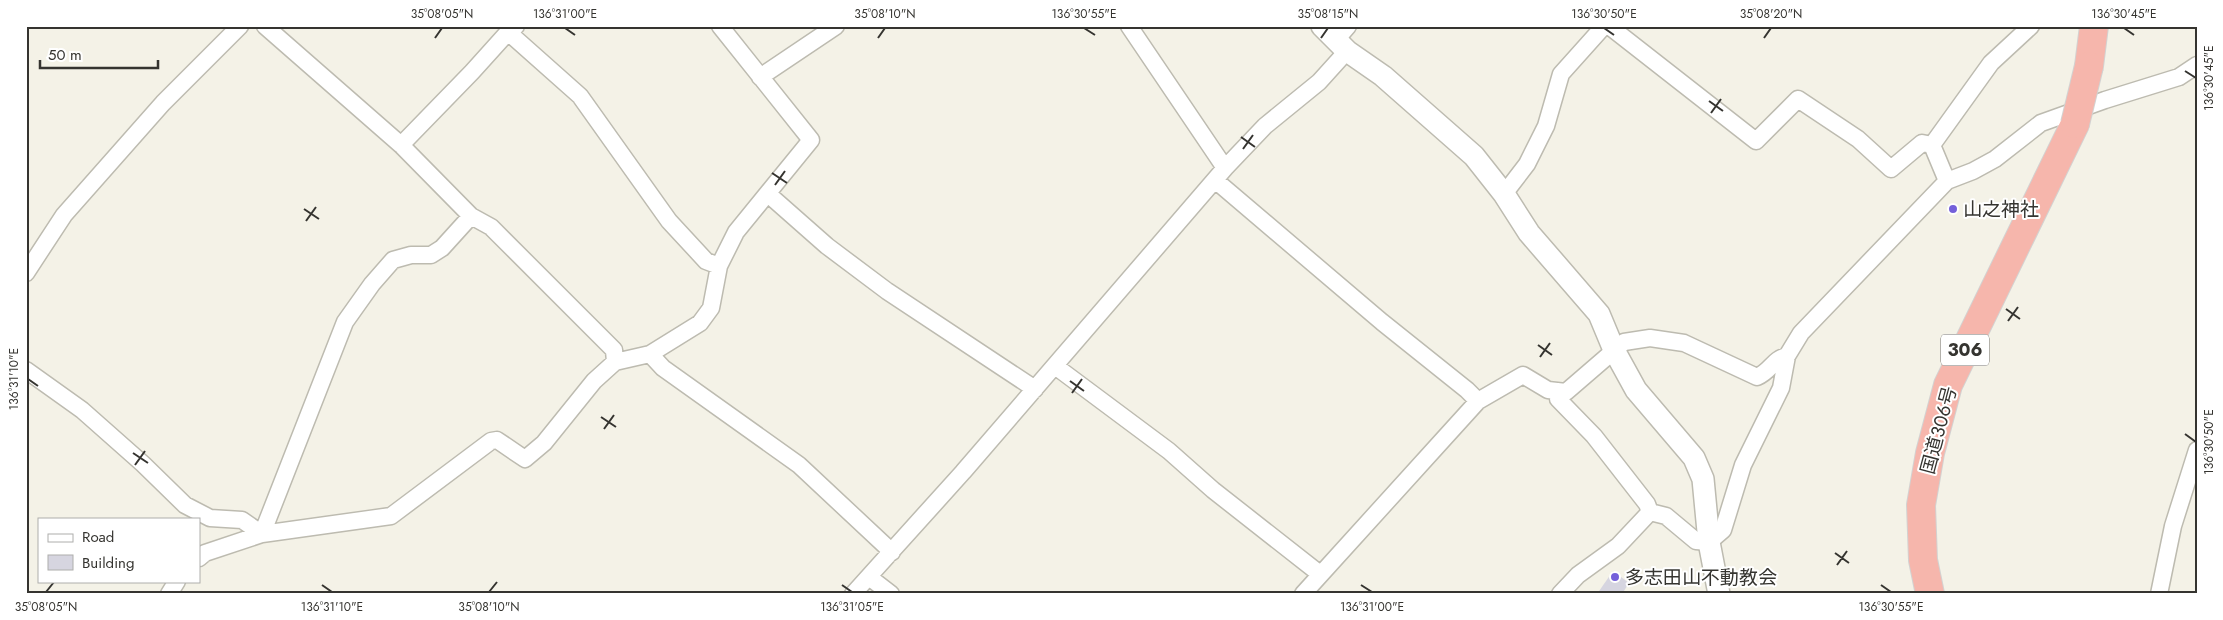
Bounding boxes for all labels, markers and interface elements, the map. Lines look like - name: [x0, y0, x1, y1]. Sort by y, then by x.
- text: 35°08'05"N: [411, 5, 473, 23]
- text: 136°31'00"E: [533, 5, 597, 23]
- text: 35°08'10"N: [854, 5, 916, 23]
- text: 136°30'55"E: [1051, 5, 1117, 23]
- text: 35°08'15"N: [1298, 5, 1358, 23]
- text: 136°30'50"E: [1571, 5, 1637, 23]
- text: 35°08'20"N: [1740, 5, 1802, 23]
- text: 136°30'45"E: [2091, 5, 2157, 23]
- scale bar: [40, 38, 158, 70]
- text: 50 m: [48, 44, 82, 66]
- text: 136°30'45"E: [2200, 45, 2218, 111]
- place label: 山之神社: [1963, 196, 2039, 223]
- marker: 山之神社: [1947, 203, 1959, 215]
- road number: 306: [1941, 334, 1989, 366]
- text: 136°31'10"E: [5, 348, 23, 410]
- street label: 国道306号: [1914, 383, 1963, 477]
- text: 136°30'50"E: [2200, 409, 2218, 475]
- legend: [38, 518, 200, 582]
- text: Road: [82, 526, 114, 548]
- text: Building: [82, 552, 134, 574]
- place label: 多志田山不動教会: [1625, 564, 1777, 591]
- marker: 多志田山不動教会: [1609, 571, 1621, 583]
- text: 35°08'05"N: [15, 598, 77, 616]
- text: 136°31'10"E: [301, 598, 363, 616]
- text: 35°08'10"N: [458, 598, 520, 616]
- text: 136°31'05"E: [820, 598, 884, 616]
- text: 136°31'00"E: [1340, 598, 1404, 616]
- text: 136°30'55"E: [1858, 598, 1924, 616]

